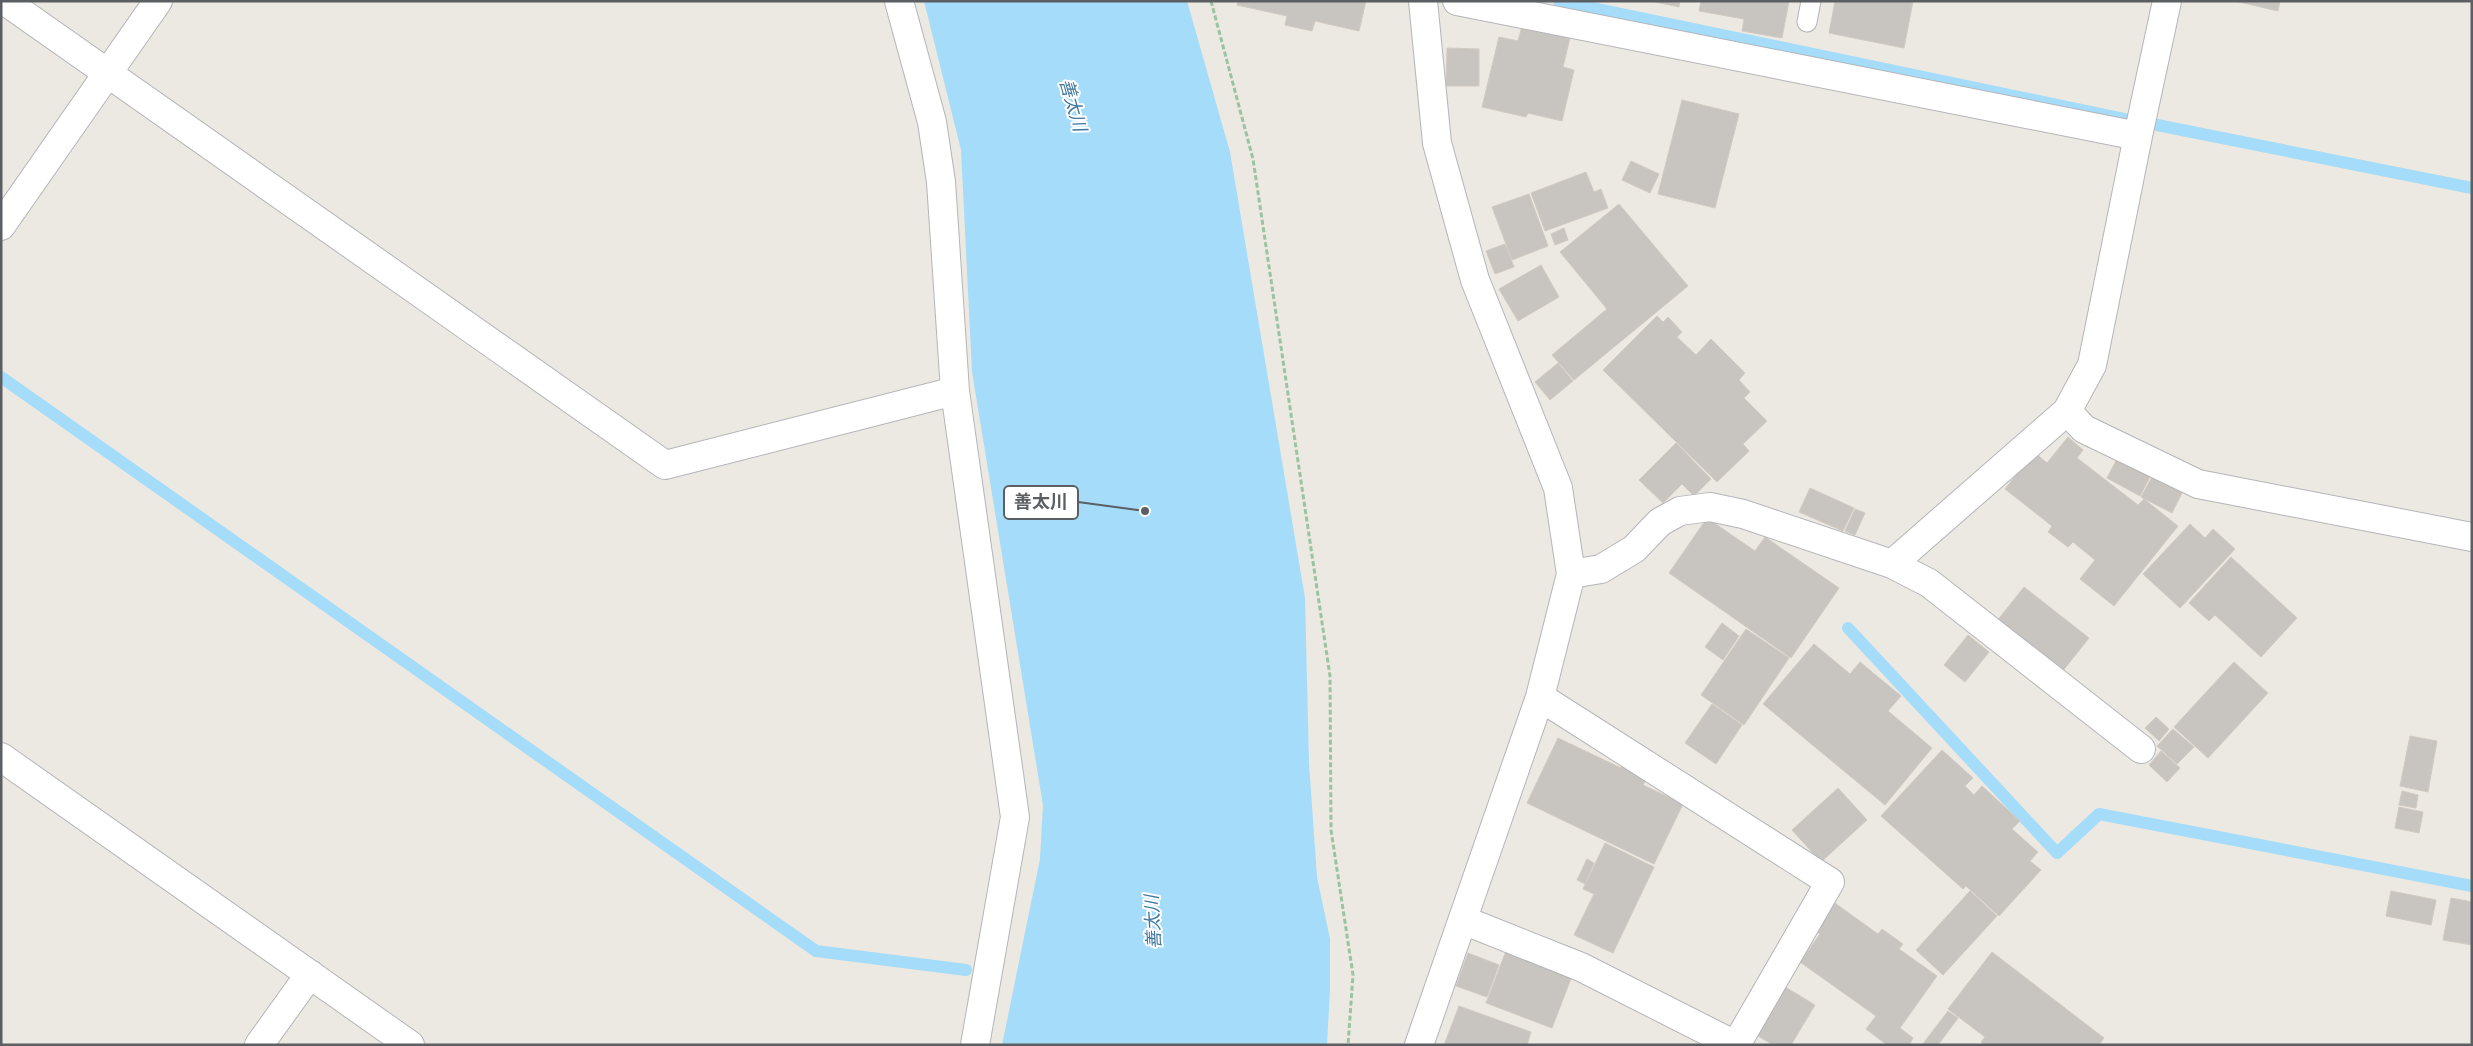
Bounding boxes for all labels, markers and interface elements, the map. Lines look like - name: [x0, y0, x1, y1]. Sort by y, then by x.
- water label: 善太川: [1056, 76, 1091, 136]
- callout: 善太川: [1004, 486, 1078, 519]
- text: 善太川: [1014, 492, 1068, 512]
- water label: 善太川: [1141, 893, 1164, 949]

